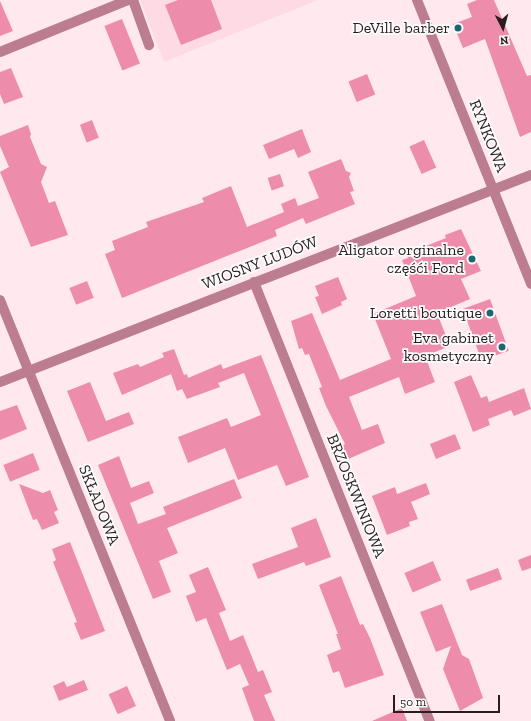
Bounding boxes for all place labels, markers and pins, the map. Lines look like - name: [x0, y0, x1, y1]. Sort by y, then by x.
- place label: DeVille barber: [353, 18, 450, 38]
- marker: DeVille barber: [453, 23, 463, 33]
- place label: Aligator orginalne częśći Ford: [338, 240, 464, 278]
- marker: Aligator orginalne częśći Ford: [467, 254, 477, 264]
- place label: Loretti boutique: [370, 303, 482, 323]
- marker: Loretti boutique: [485, 308, 495, 318]
- place label: Eva gabinet kosmetyczny: [404, 328, 494, 366]
- marker: Eva gabinet kosmetyczny: [497, 342, 507, 352]

